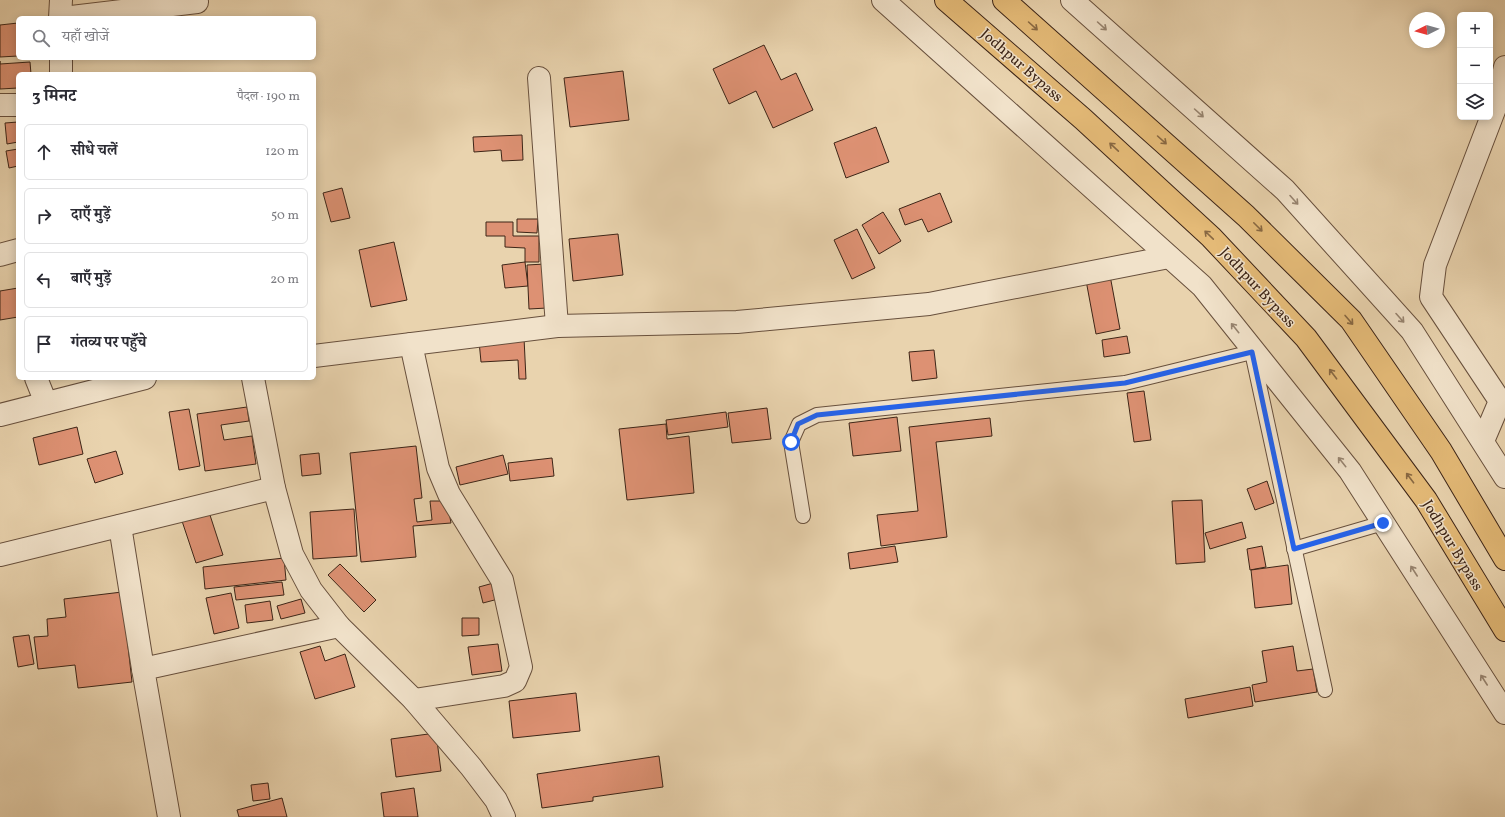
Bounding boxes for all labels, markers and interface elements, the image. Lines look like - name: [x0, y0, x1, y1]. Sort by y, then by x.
- north arrow: [1409, 12, 1445, 48]
- map controls: [1457, 12, 1493, 120]
- button: +: [1457, 12, 1493, 48]
- search box: [16, 16, 316, 60]
- one-way arrow: [1028, 21, 1038, 31]
- one-way arrow: [1096, 21, 1106, 30]
- street label: Jodhpur Bypass: [975, 24, 1067, 108]
- icon: search: [30, 27, 52, 49]
- text: यहाँ खोजें: [62, 27, 109, 48]
- button: −: [1457, 48, 1493, 84]
- button: layers: [1457, 84, 1493, 120]
- text: 3 मिनट: [32, 85, 76, 108]
- text: पैदल · 190 m: [237, 88, 300, 106]
- one-way arrow: [1193, 108, 1204, 117]
- one-way arrow: [1156, 136, 1167, 145]
- icon: ahead: [33, 141, 55, 163]
- text: सीधे चलें: [71, 141, 118, 162]
- one-way arrow: [1109, 142, 1119, 152]
- text: 120 m: [265, 143, 299, 161]
- one-way arrow: [1290, 195, 1299, 205]
- icon: right: [33, 205, 55, 227]
- text: दाएँ मुड़ें: [71, 205, 111, 226]
- text: 50 m: [271, 207, 299, 225]
- one-way arrow: [1253, 222, 1263, 232]
- one-way arrow: [1204, 230, 1214, 240]
- street label: Jodhpur Bypass: [1214, 243, 1300, 333]
- icon: left: [33, 269, 55, 291]
- text: बाएँ मुड़ें: [71, 269, 111, 290]
- text: 20 m: [270, 271, 299, 289]
- one-way arrow: [1395, 312, 1404, 322]
- one-way arrow: [1345, 314, 1354, 325]
- one-way arrow: [1231, 322, 1239, 333]
- icon: arrive: [33, 333, 55, 355]
- text: गंतव्य पर पहुँचे: [71, 333, 146, 354]
- one-way arrow: [1328, 369, 1337, 380]
- route start: [782, 433, 800, 451]
- one-way arrow: [1338, 457, 1347, 468]
- one-way arrow: [1406, 473, 1414, 484]
- street label: Jodhpur Bypass: [1416, 496, 1487, 595]
- route end: [1374, 514, 1392, 532]
- one-way arrow: [1410, 565, 1418, 576]
- one-way arrow: [1480, 675, 1488, 686]

